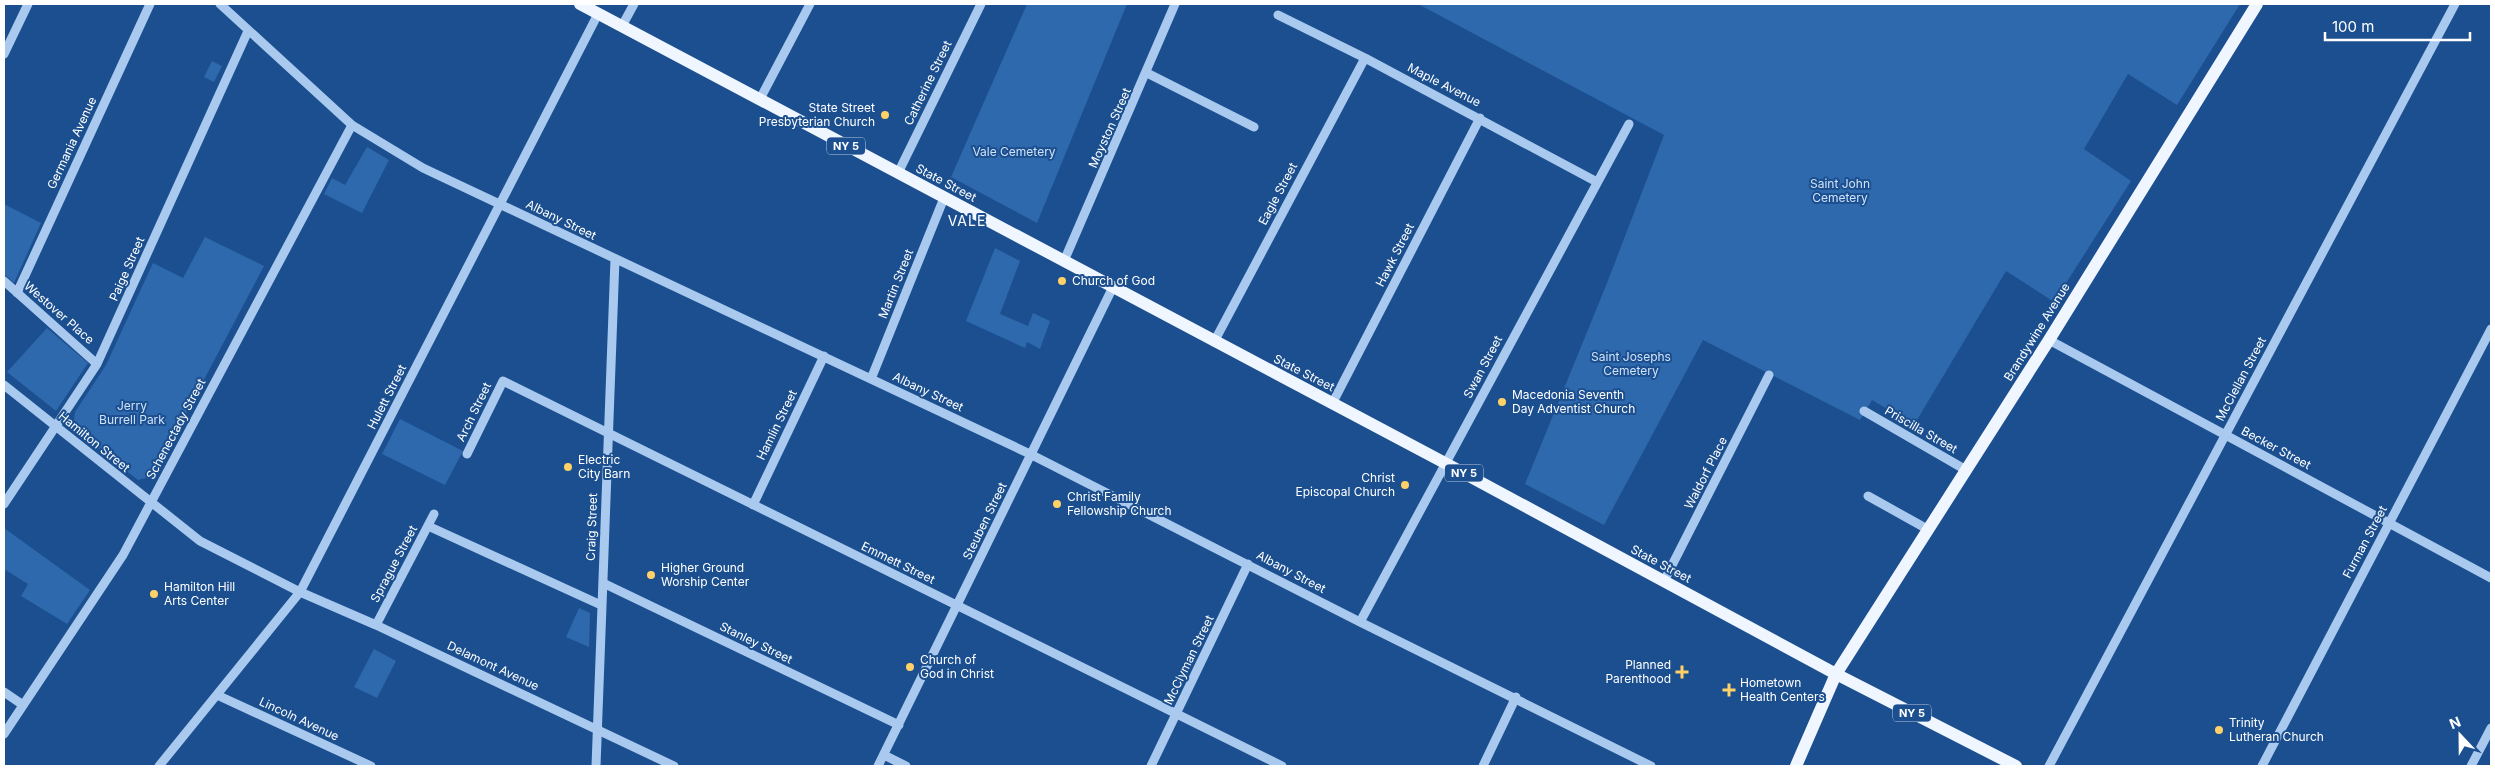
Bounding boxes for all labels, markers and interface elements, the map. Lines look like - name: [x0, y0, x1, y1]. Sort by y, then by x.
- scale bar: [2325, 10, 2470, 42]
- text: 100 m: [2332, 17, 2374, 36]
- street label: Catherine Street: [901, 38, 955, 128]
- street label: Maple Avenue: [1405, 60, 1483, 109]
- street label: Moyston Street: [1085, 85, 1134, 170]
- street label: Germania Avenue: [44, 94, 100, 191]
- place label: State Street Presbyterian Church: [759, 100, 875, 129]
- marker: State Street Presbyterian Church: [879, 109, 891, 121]
- road number: NY 5: [827, 138, 865, 154]
- park label: Vale Cemetery: [972, 144, 1056, 159]
- street label: State Street: [913, 160, 979, 205]
- street label: Eagle Street: [1255, 160, 1300, 228]
- park label: Saint John Cemetery: [1810, 176, 1870, 205]
- street label: Albany Street: [524, 196, 599, 243]
- district label: VALE: [948, 212, 986, 229]
- street label: Hawk Street: [1372, 220, 1417, 289]
- street label: Paige Street: [106, 234, 147, 303]
- street label: Martin Street: [875, 247, 916, 321]
- place label: Church of God: [1072, 273, 1155, 288]
- marker: Church of God: [1056, 275, 1068, 287]
- street label: Westover Place: [21, 278, 97, 347]
- street label: Brandywine Avenue: [2000, 280, 2073, 383]
- street label: Swan Street: [1460, 333, 1505, 401]
- street label: McClellan Street: [2212, 334, 2269, 423]
- park label: Saint Josephs Cemetery: [1591, 349, 1671, 378]
- street label: State Street: [1271, 351, 1337, 394]
- street label: Hulett Street: [364, 362, 409, 432]
- street label: Albany Street: [890, 369, 966, 414]
- street label: Schenectady Street: [143, 376, 208, 482]
- street label: Arch Street: [453, 380, 494, 444]
- street label: Hamlin Street: [753, 387, 800, 462]
- place label: Macedonia Seventh Day Adventist Church: [1512, 387, 1635, 416]
- marker: Macedonia Seventh Day Adventist Church: [1496, 396, 1508, 408]
- park label: Jerry Burrell Park: [99, 398, 165, 427]
- street label: Priscilla Street: [1882, 403, 1960, 456]
- street label: Hamilton Street: [56, 408, 133, 475]
- street label: Becker Street: [2239, 423, 2314, 472]
- street label: Waldorf Place: [1681, 434, 1730, 511]
- place label: Electric City Barn: [578, 452, 630, 481]
- marker: Electric City Barn: [562, 461, 574, 473]
- road number: NY 5: [1445, 464, 1483, 482]
- place label: Christ Episcopal Church: [1295, 470, 1395, 499]
- marker: Christ Episcopal Church: [1399, 479, 1411, 491]
- street label: Steuben Street: [959, 480, 1010, 562]
- place label: Christ Family Fellowship Church: [1067, 489, 1172, 518]
- street label: Craig Street: [583, 493, 600, 561]
- marker: Christ Family Fellowship Church: [1051, 498, 1063, 510]
- street label: Furman Street: [2339, 503, 2390, 581]
- street label: Sprague Street: [367, 523, 420, 605]
- street label: Emmett Street: [859, 538, 938, 587]
- street label: State Street: [1628, 541, 1694, 586]
- street label: Albany Street: [1254, 547, 1328, 596]
- place label: Higher Ground Worship Center: [661, 560, 750, 589]
- marker: Higher Ground Worship Center: [645, 569, 657, 581]
- place label: Hamilton Hill Arts Center: [164, 579, 235, 608]
- marker: Hamilton Hill Arts Center: [148, 588, 160, 600]
- street label: McClyman Street: [1160, 613, 1217, 707]
- street label: Stanley Street: [717, 618, 795, 667]
- street label: Delamont Avenue: [445, 638, 541, 693]
- place label: Church of God in Christ: [920, 652, 994, 681]
- place label: Planned Parenthood: [1605, 657, 1671, 686]
- marker: Church of God in Christ: [904, 661, 916, 673]
- marker: Planned Parenthood: [1675, 665, 1689, 679]
- place label: Hometown Health Centers: [1740, 675, 1825, 704]
- marker: Hometown Health Centers: [1722, 683, 1736, 697]
- street label: Lincoln Avenue: [257, 694, 342, 744]
- road number: NY 5: [1893, 704, 1931, 721]
- north arrow: [2435, 710, 2485, 760]
- text: N: [2447, 713, 2463, 732]
- place label: Trinity Lutheran Church: [2229, 715, 2324, 744]
- marker: Trinity Lutheran Church: [2213, 724, 2225, 736]

